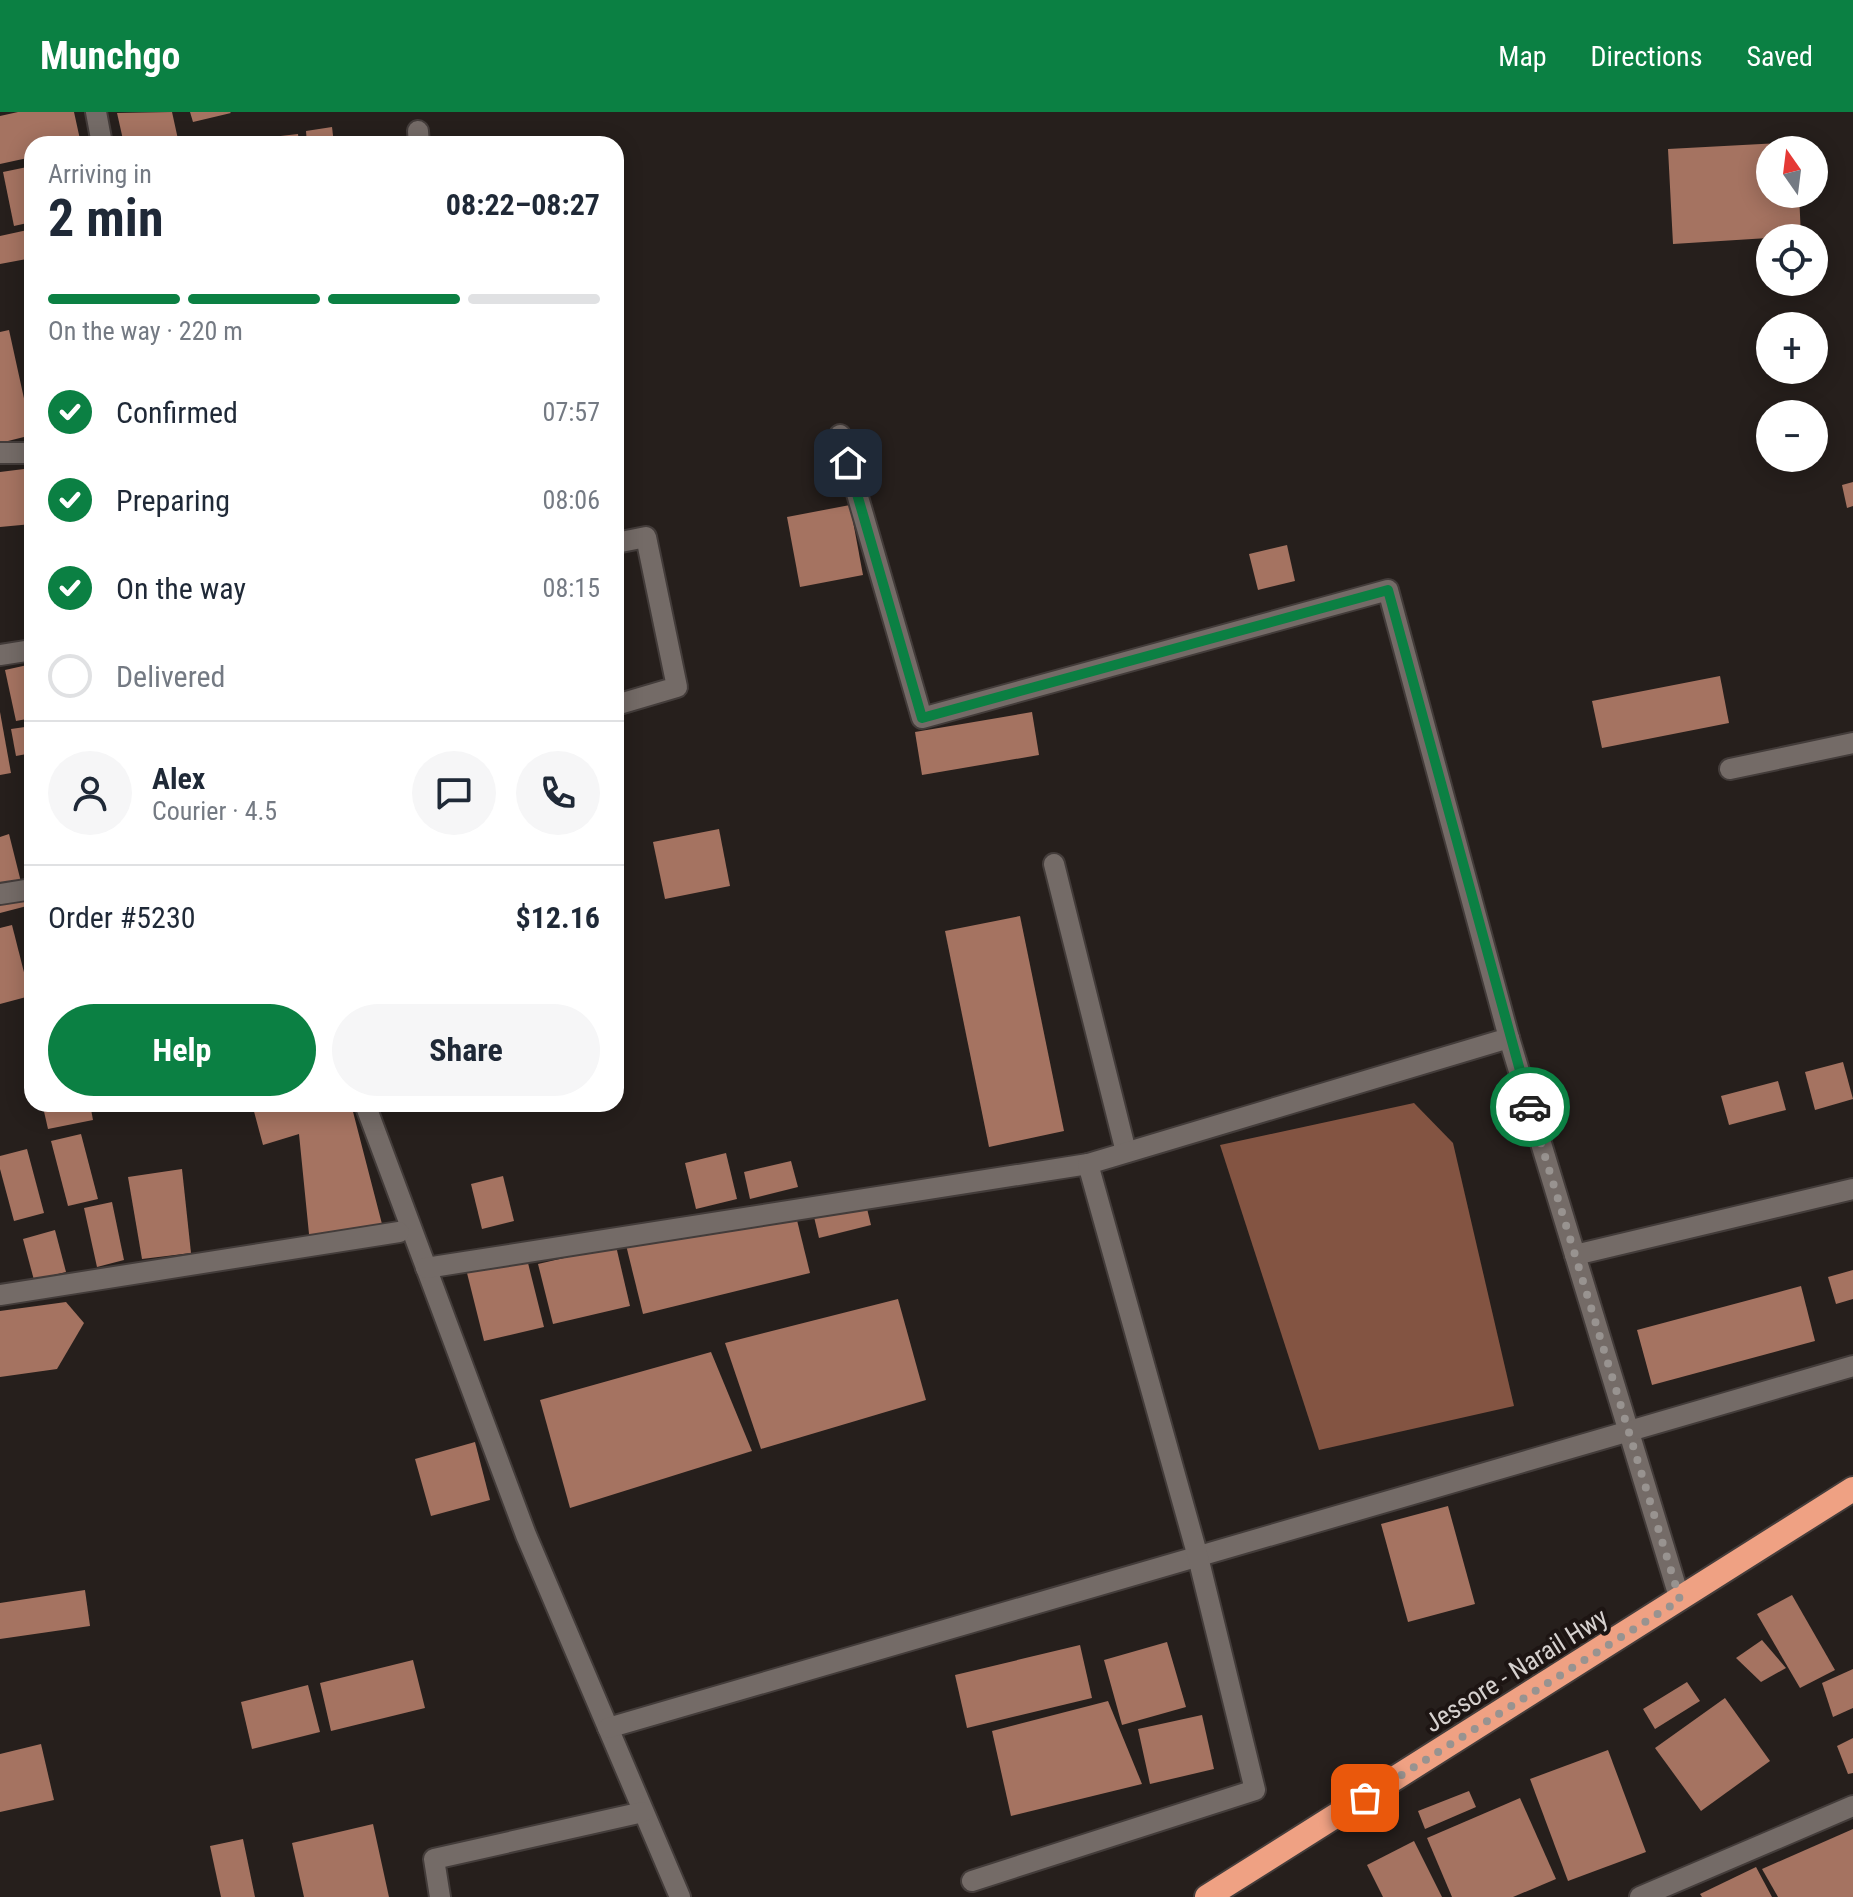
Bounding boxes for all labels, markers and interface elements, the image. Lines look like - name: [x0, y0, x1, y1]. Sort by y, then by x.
- text: Munchgo: [40, 34, 180, 78]
- text: Map: [1498, 40, 1547, 73]
- text: Directions: [1591, 40, 1702, 73]
- text: Saved: [1746, 40, 1813, 73]
- north arrow: [1756, 136, 1828, 208]
- map controls: [1756, 136, 1828, 472]
- text: Arriving in: [48, 159, 152, 189]
- text: 08:22–08:27: [446, 187, 600, 222]
- text: 2 min: [48, 188, 164, 249]
- button: locate: [1756, 224, 1828, 296]
- button: +: [1756, 312, 1828, 384]
- text: On the way · 220 m: [48, 316, 243, 346]
- icon: check: [48, 390, 92, 434]
- text: Confirmed: [116, 395, 238, 430]
- text: 07:57: [543, 397, 600, 427]
- button: −: [1756, 400, 1828, 472]
- pin: [814, 429, 882, 497]
- icon: home: [826, 441, 870, 485]
- icon: check: [48, 478, 92, 522]
- text: Preparing: [116, 483, 230, 518]
- text: 08:06: [543, 485, 600, 515]
- icon: check: [48, 566, 92, 610]
- text: On the way: [116, 571, 246, 606]
- text: 08:15: [543, 573, 600, 603]
- text: Delivered: [116, 659, 225, 694]
- button: person: [48, 751, 132, 835]
- button: chat: [412, 751, 496, 835]
- button: phone: [516, 751, 600, 835]
- text: Alex: [152, 761, 205, 796]
- text: Courier · 4.5: [152, 796, 277, 826]
- text: Order #5230: [48, 900, 196, 935]
- text: $12.16: [515, 900, 600, 935]
- button: Help: [48, 1004, 316, 1096]
- button: Share: [332, 1004, 600, 1096]
- courier: [1490, 1067, 1570, 1147]
- icon: car: [1508, 1085, 1552, 1129]
- street label: Jessore - Narail Hwy: [1419, 1602, 1613, 1738]
- pin: [1331, 1764, 1399, 1832]
- icon: bag: [1343, 1776, 1387, 1820]

